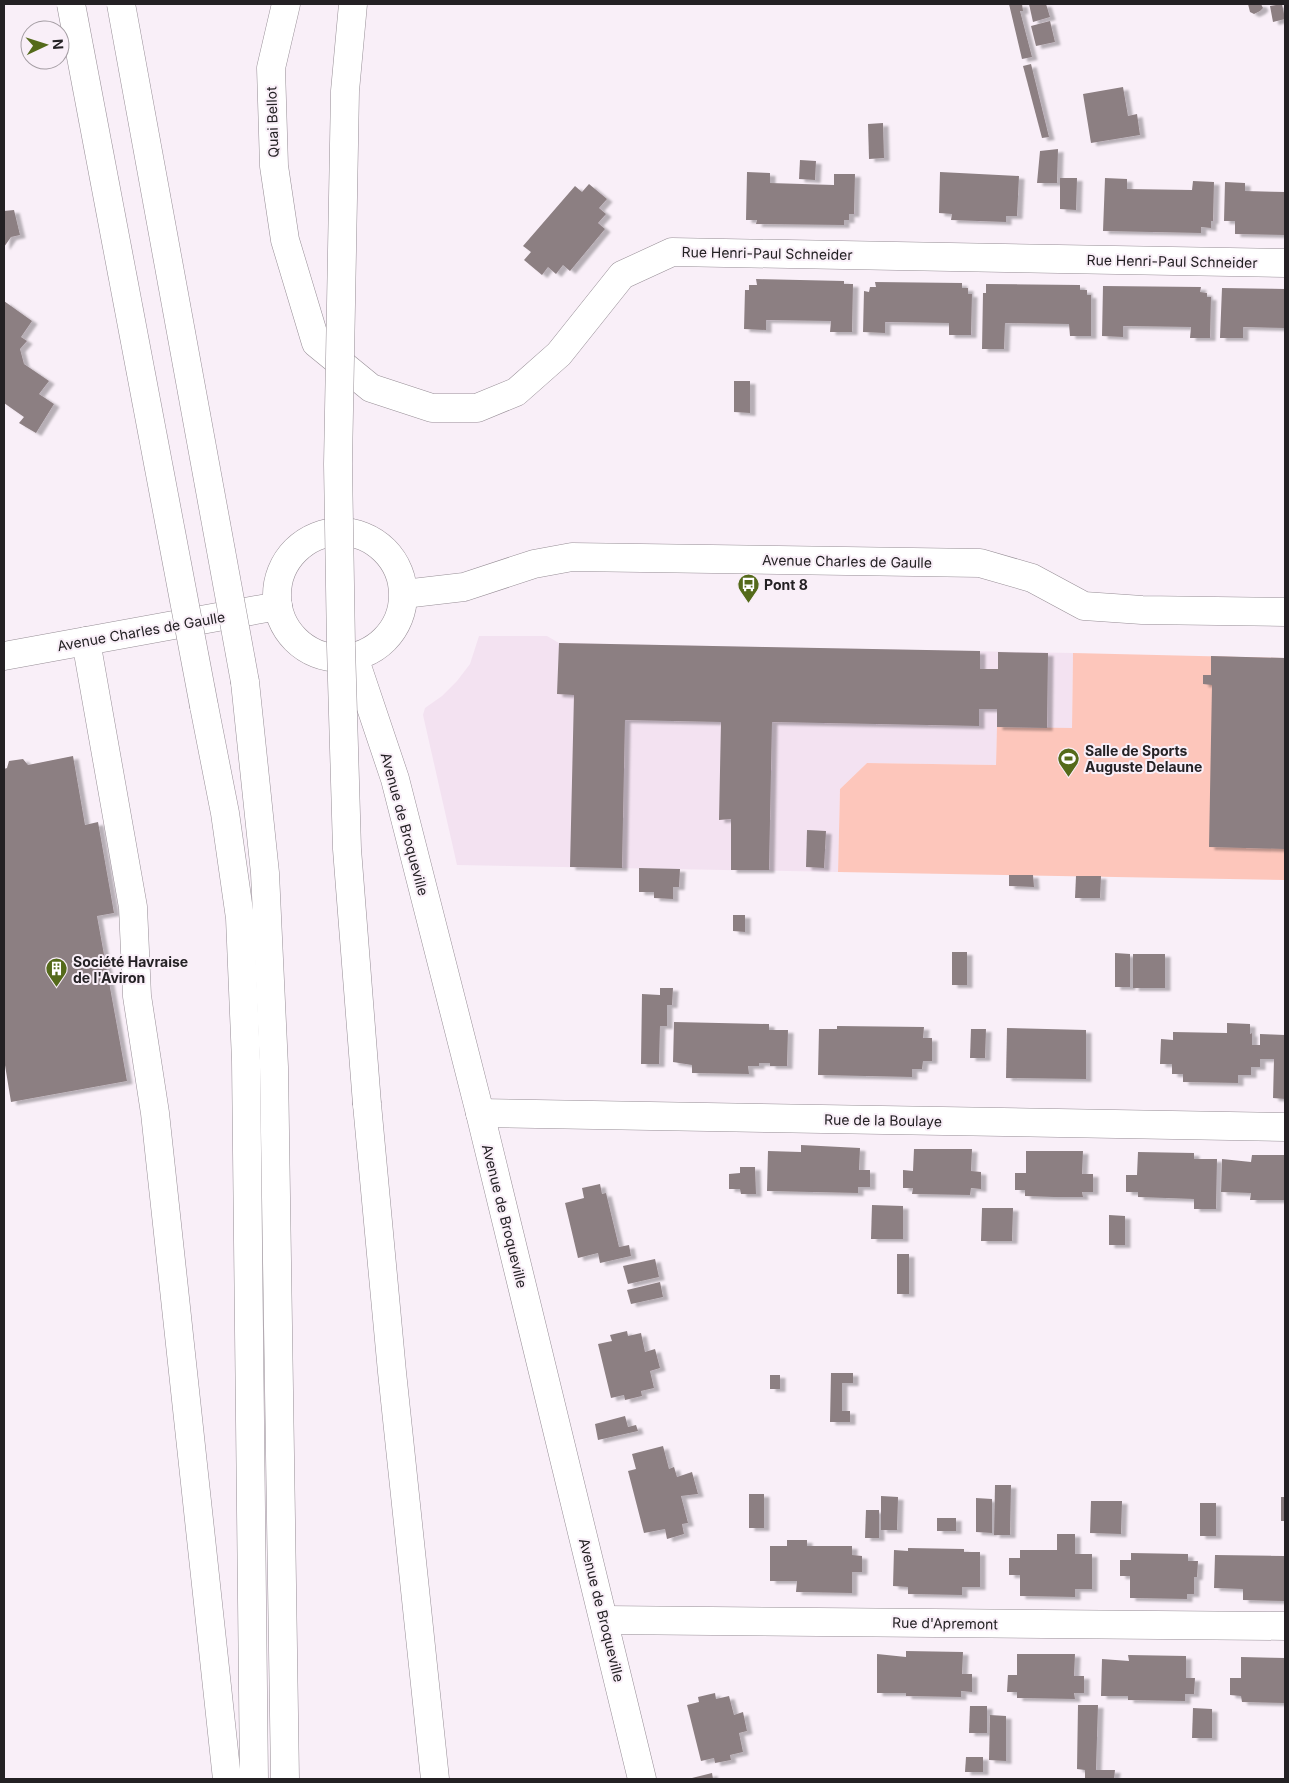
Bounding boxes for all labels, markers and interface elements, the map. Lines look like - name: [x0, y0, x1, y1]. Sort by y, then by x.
- north arrow: [20, 20, 70, 70]
- text: N: [50, 38, 67, 50]
- street label: Quai Bellot: [262, 86, 282, 158]
- street label: Rue Henri-Paul Schneider: [681, 243, 853, 263]
- street label: Rue Henri-Paul Schneider: [1086, 251, 1258, 271]
- street label: Avenue Charles de Gaulle: [762, 551, 932, 571]
- bus stop icon: Pont 8: [736, 572, 760, 603]
- place label: Pont 8: [764, 576, 808, 593]
- street label: Avenue Charles de Gaulle: [56, 608, 226, 654]
- place label: Salle de Sports Auguste Delaune: [1085, 742, 1202, 775]
- sports icon: Salle de Sports Auguste Delaune: [1057, 746, 1081, 777]
- street label: Avenue de Broqueville: [378, 751, 432, 897]
- place label: Société Havraise de l'Aviron: [73, 953, 188, 986]
- building icon: Société Havraise de l'Aviron: [45, 957, 69, 988]
- street label: Rue de la Boulaye: [824, 1110, 942, 1130]
- street label: Avenue de Broqueville: [479, 1142, 531, 1290]
- street label: Avenue de Broqueville: [576, 1536, 628, 1684]
- street label: Rue d'Apremont: [892, 1614, 999, 1632]

